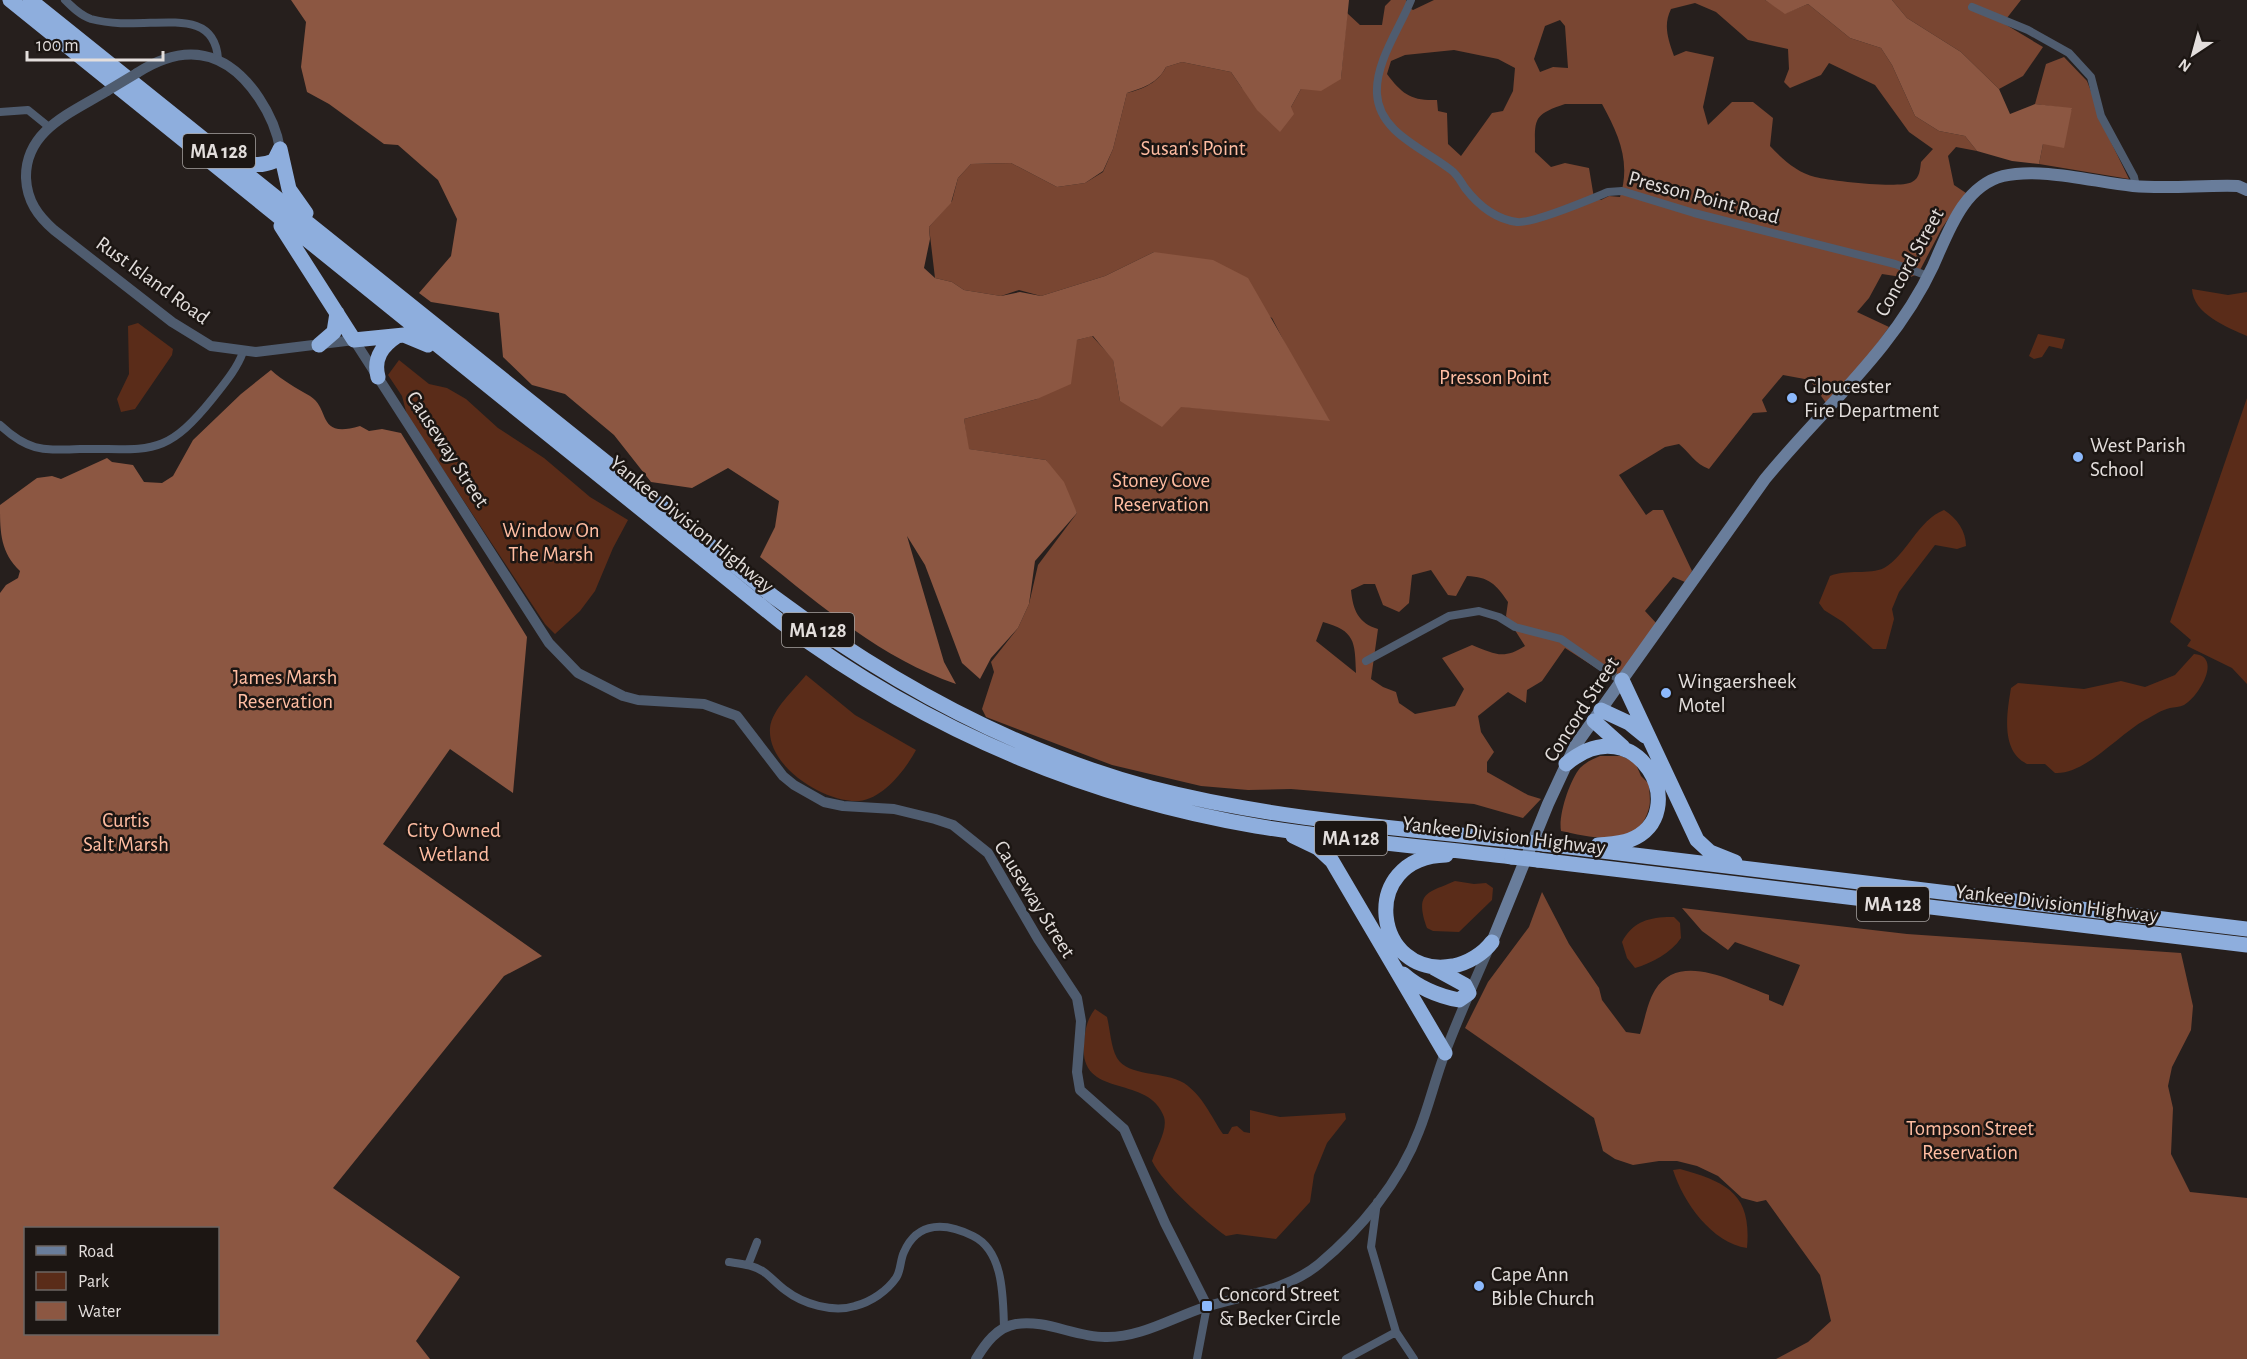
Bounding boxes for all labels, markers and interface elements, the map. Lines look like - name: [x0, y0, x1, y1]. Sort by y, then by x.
- scale bar: [27, 24, 164, 62]
- north arrow: [2163, 24, 2223, 84]
- text: 100 m: [36, 37, 79, 55]
- text: N: [2176, 56, 2194, 75]
- road number: MA 128: [183, 134, 255, 168]
- park label: Susan's Point: [1140, 138, 1246, 159]
- street label: Presson Point Road: [1626, 167, 1782, 228]
- street label: Concord Street: [1871, 204, 1948, 320]
- street label: Rust Island Road: [92, 232, 213, 328]
- park label: Presson Point: [1439, 367, 1549, 388]
- place label: Gloucester Fire Department: [1804, 376, 1939, 421]
- street label: Causeway Street: [402, 387, 493, 511]
- marker: Gloucester Fire Department: [1785, 391, 1799, 405]
- place label: West Parish School: [2090, 435, 2186, 480]
- marker: West Parish School: [2071, 450, 2085, 464]
- street label: Yankee Division Highway: [606, 452, 778, 597]
- park label: Stoney Cove Reservation: [1112, 470, 1210, 515]
- park label: Window On The Marsh: [502, 520, 600, 565]
- road number: MA 128: [782, 613, 854, 647]
- street label: Concord Street: [1540, 653, 1623, 765]
- park label: James Marsh Reservation: [233, 667, 337, 712]
- place label: Wingaersheek Motel: [1678, 671, 1797, 716]
- marker: Wingaersheek Motel: [1659, 686, 1673, 700]
- park label: Curtis Salt Marsh: [83, 810, 169, 855]
- street label: Yankee Division Highway: [1401, 813, 1607, 858]
- park label: City Owned Wetland: [407, 820, 501, 865]
- road number: MA 128: [1315, 821, 1387, 855]
- street label: Causeway Street: [990, 837, 1079, 962]
- street label: Yankee Division Highway: [1954, 881, 2160, 926]
- road number: MA 128: [1857, 887, 1929, 921]
- park label: Tompson Street Reservation: [1906, 1118, 2034, 1163]
- legend: [24, 1227, 219, 1335]
- text: Road: [78, 1243, 114, 1261]
- place label: Cape Ann Bible Church: [1491, 1264, 1595, 1309]
- text: Park: [78, 1273, 110, 1291]
- marker: Cape Ann Bible Church: [1472, 1279, 1486, 1293]
- place label: Concord Street & Becker Circle: [1219, 1284, 1341, 1329]
- marker: Concord Street & Becker Circle: [1200, 1299, 1214, 1313]
- text: Water: [78, 1303, 121, 1321]

